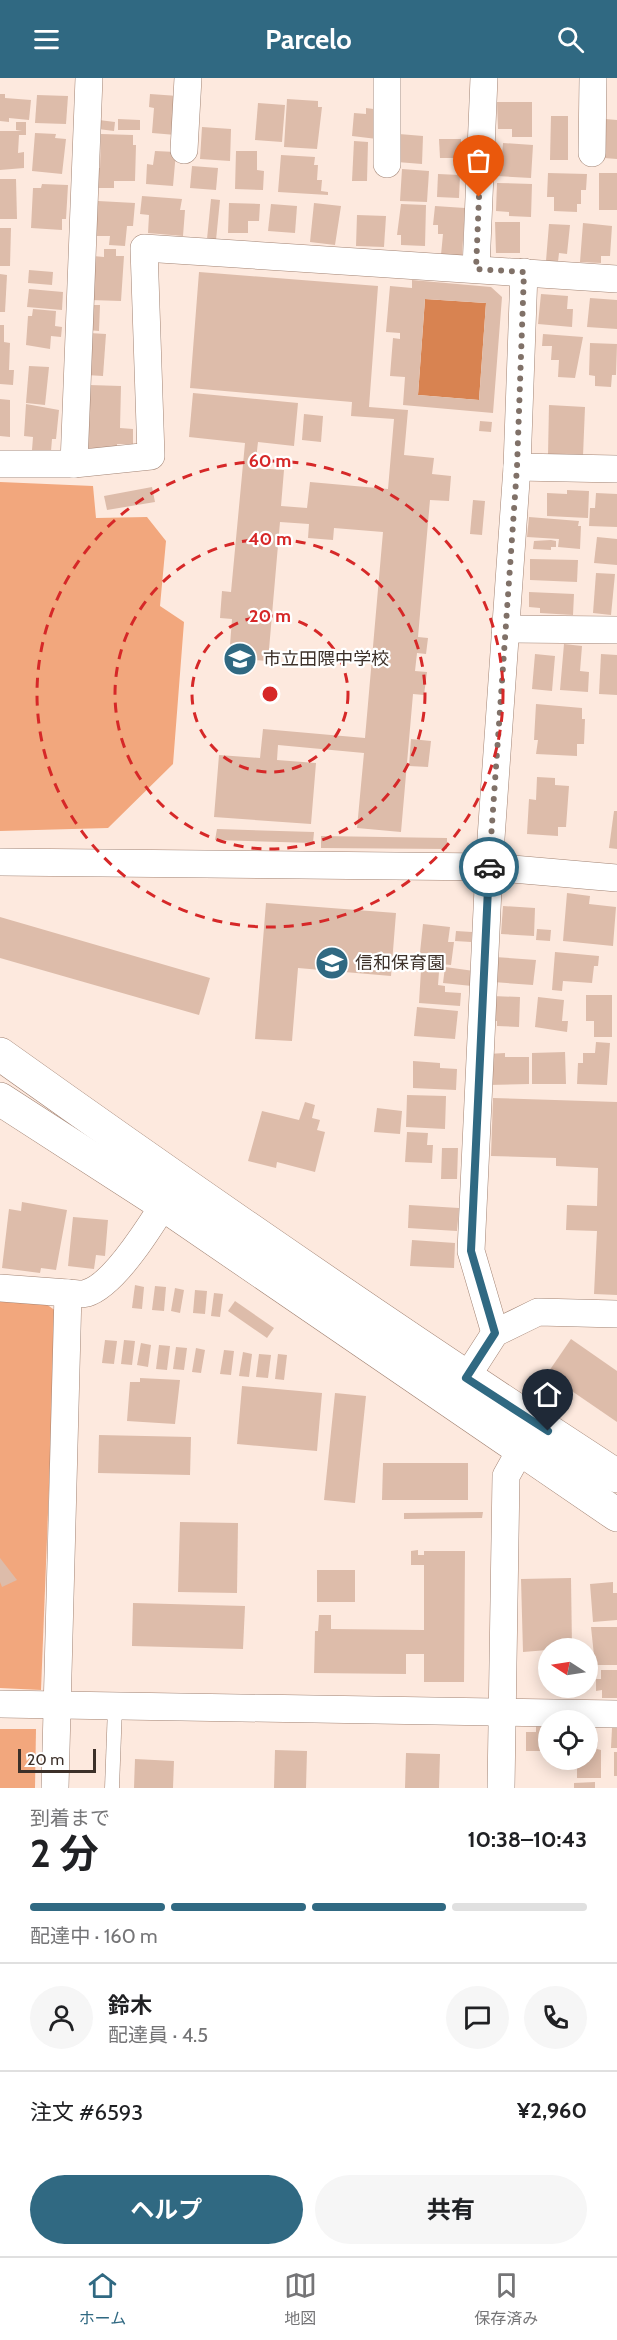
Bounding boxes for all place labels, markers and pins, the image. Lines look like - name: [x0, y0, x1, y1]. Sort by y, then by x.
- pin: [453, 135, 504, 197]
- school or university icon: 市立田隈中学校: [222, 641, 258, 677]
- place label: 市立田隈中学校: [263, 648, 389, 670]
- centre of rings: [260, 684, 280, 704]
- school or university icon: 信和保育園: [314, 945, 350, 981]
- place label: 信和保育園: [355, 952, 445, 974]
- pin: [522, 1369, 573, 1431]

